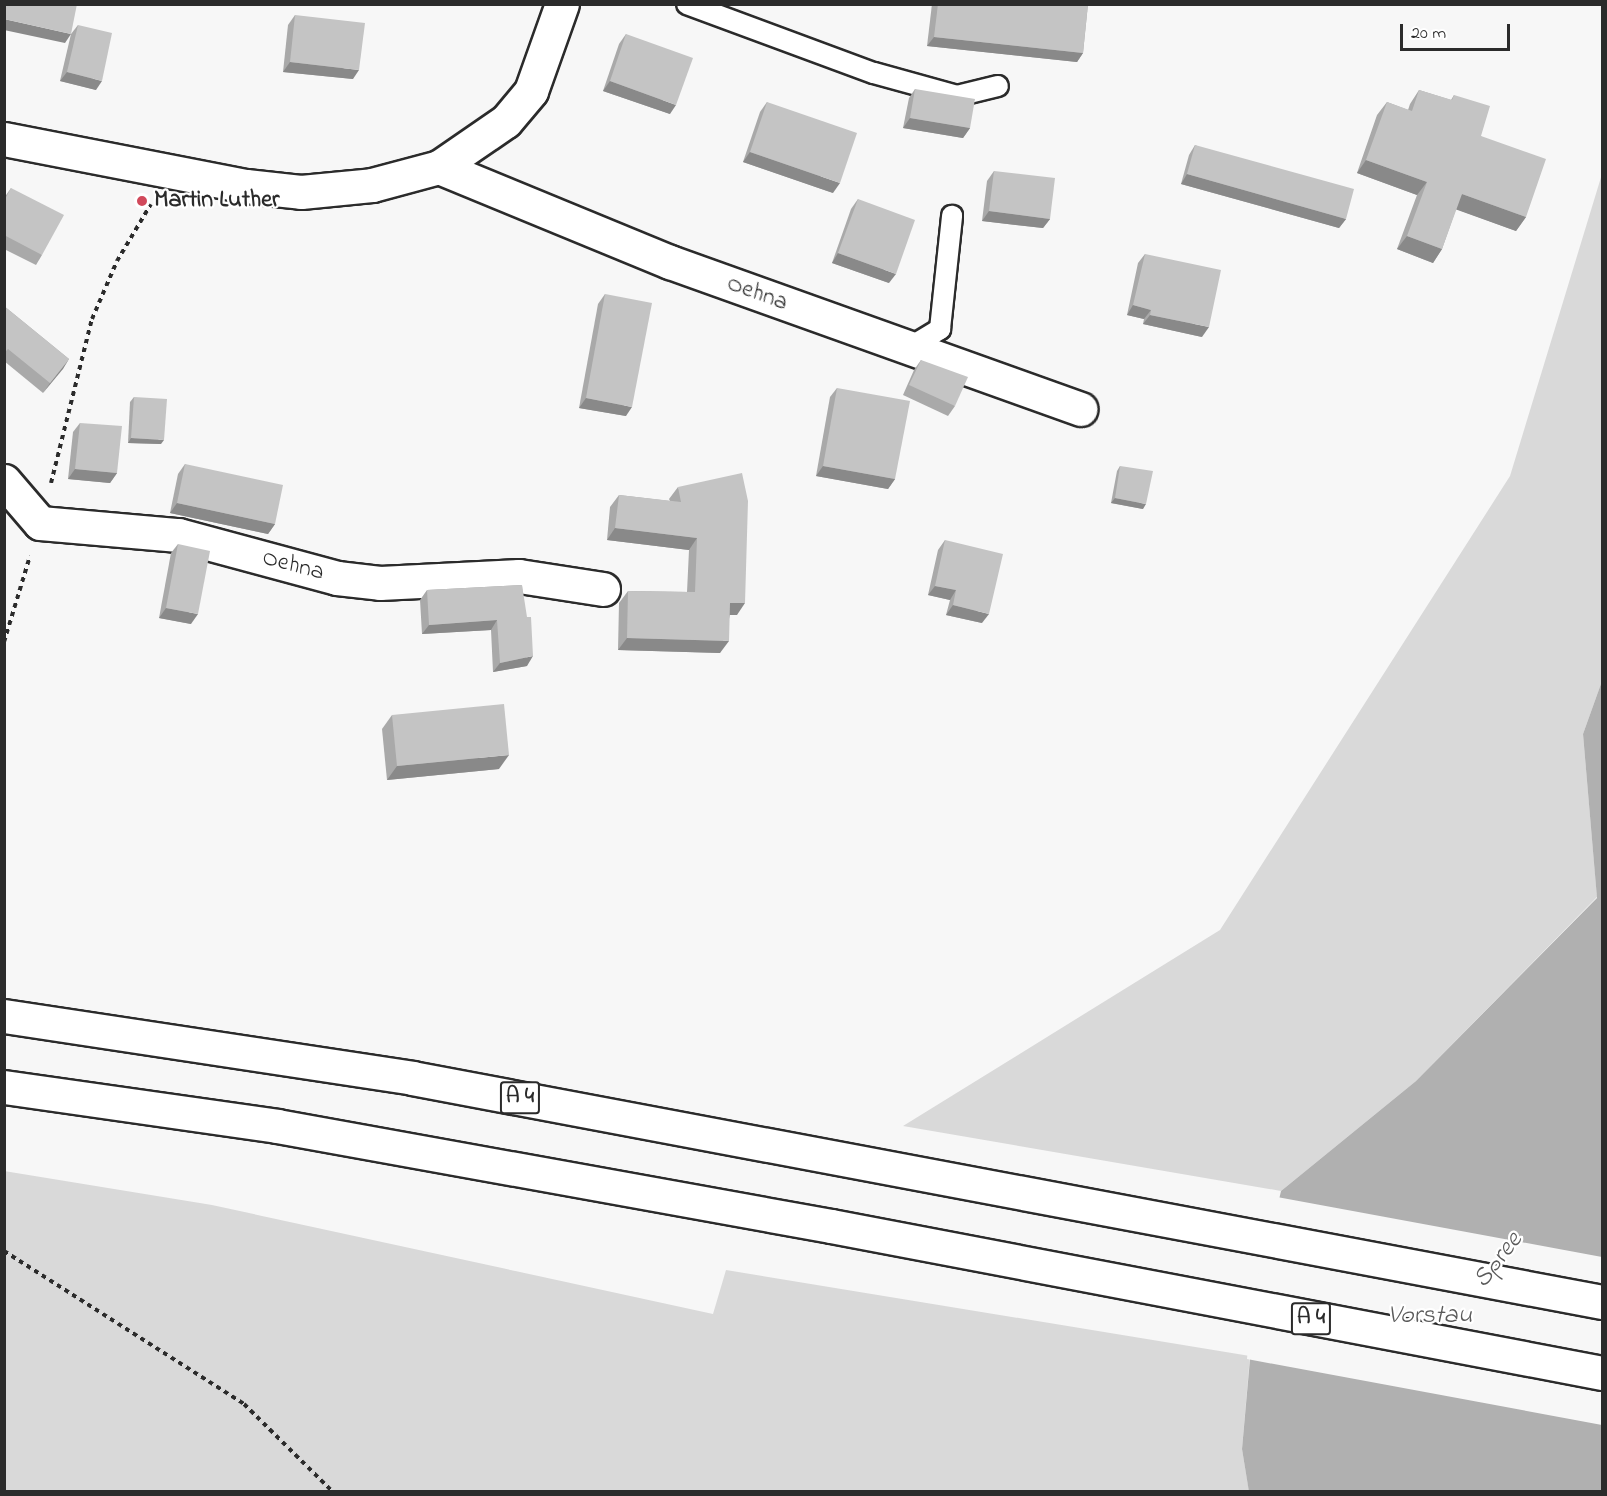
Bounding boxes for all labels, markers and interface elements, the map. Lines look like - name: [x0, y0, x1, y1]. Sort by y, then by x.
- scale bar: [1403, 12, 1512, 50]
- text: 20 m: [1411, 21, 1446, 47]
- place label: Martin Luther: [154, 187, 279, 215]
- marker: Martin Luther: [135, 194, 149, 208]
- street label: Oehna: [723, 270, 791, 318]
- street label: Oehna: [259, 544, 327, 588]
- road number: A 4: [499, 1079, 541, 1117]
- water label: Spree: [1468, 1227, 1530, 1295]
- road number: A 4: [1290, 1300, 1332, 1338]
- water label: Vorstau: [1388, 1301, 1472, 1333]

